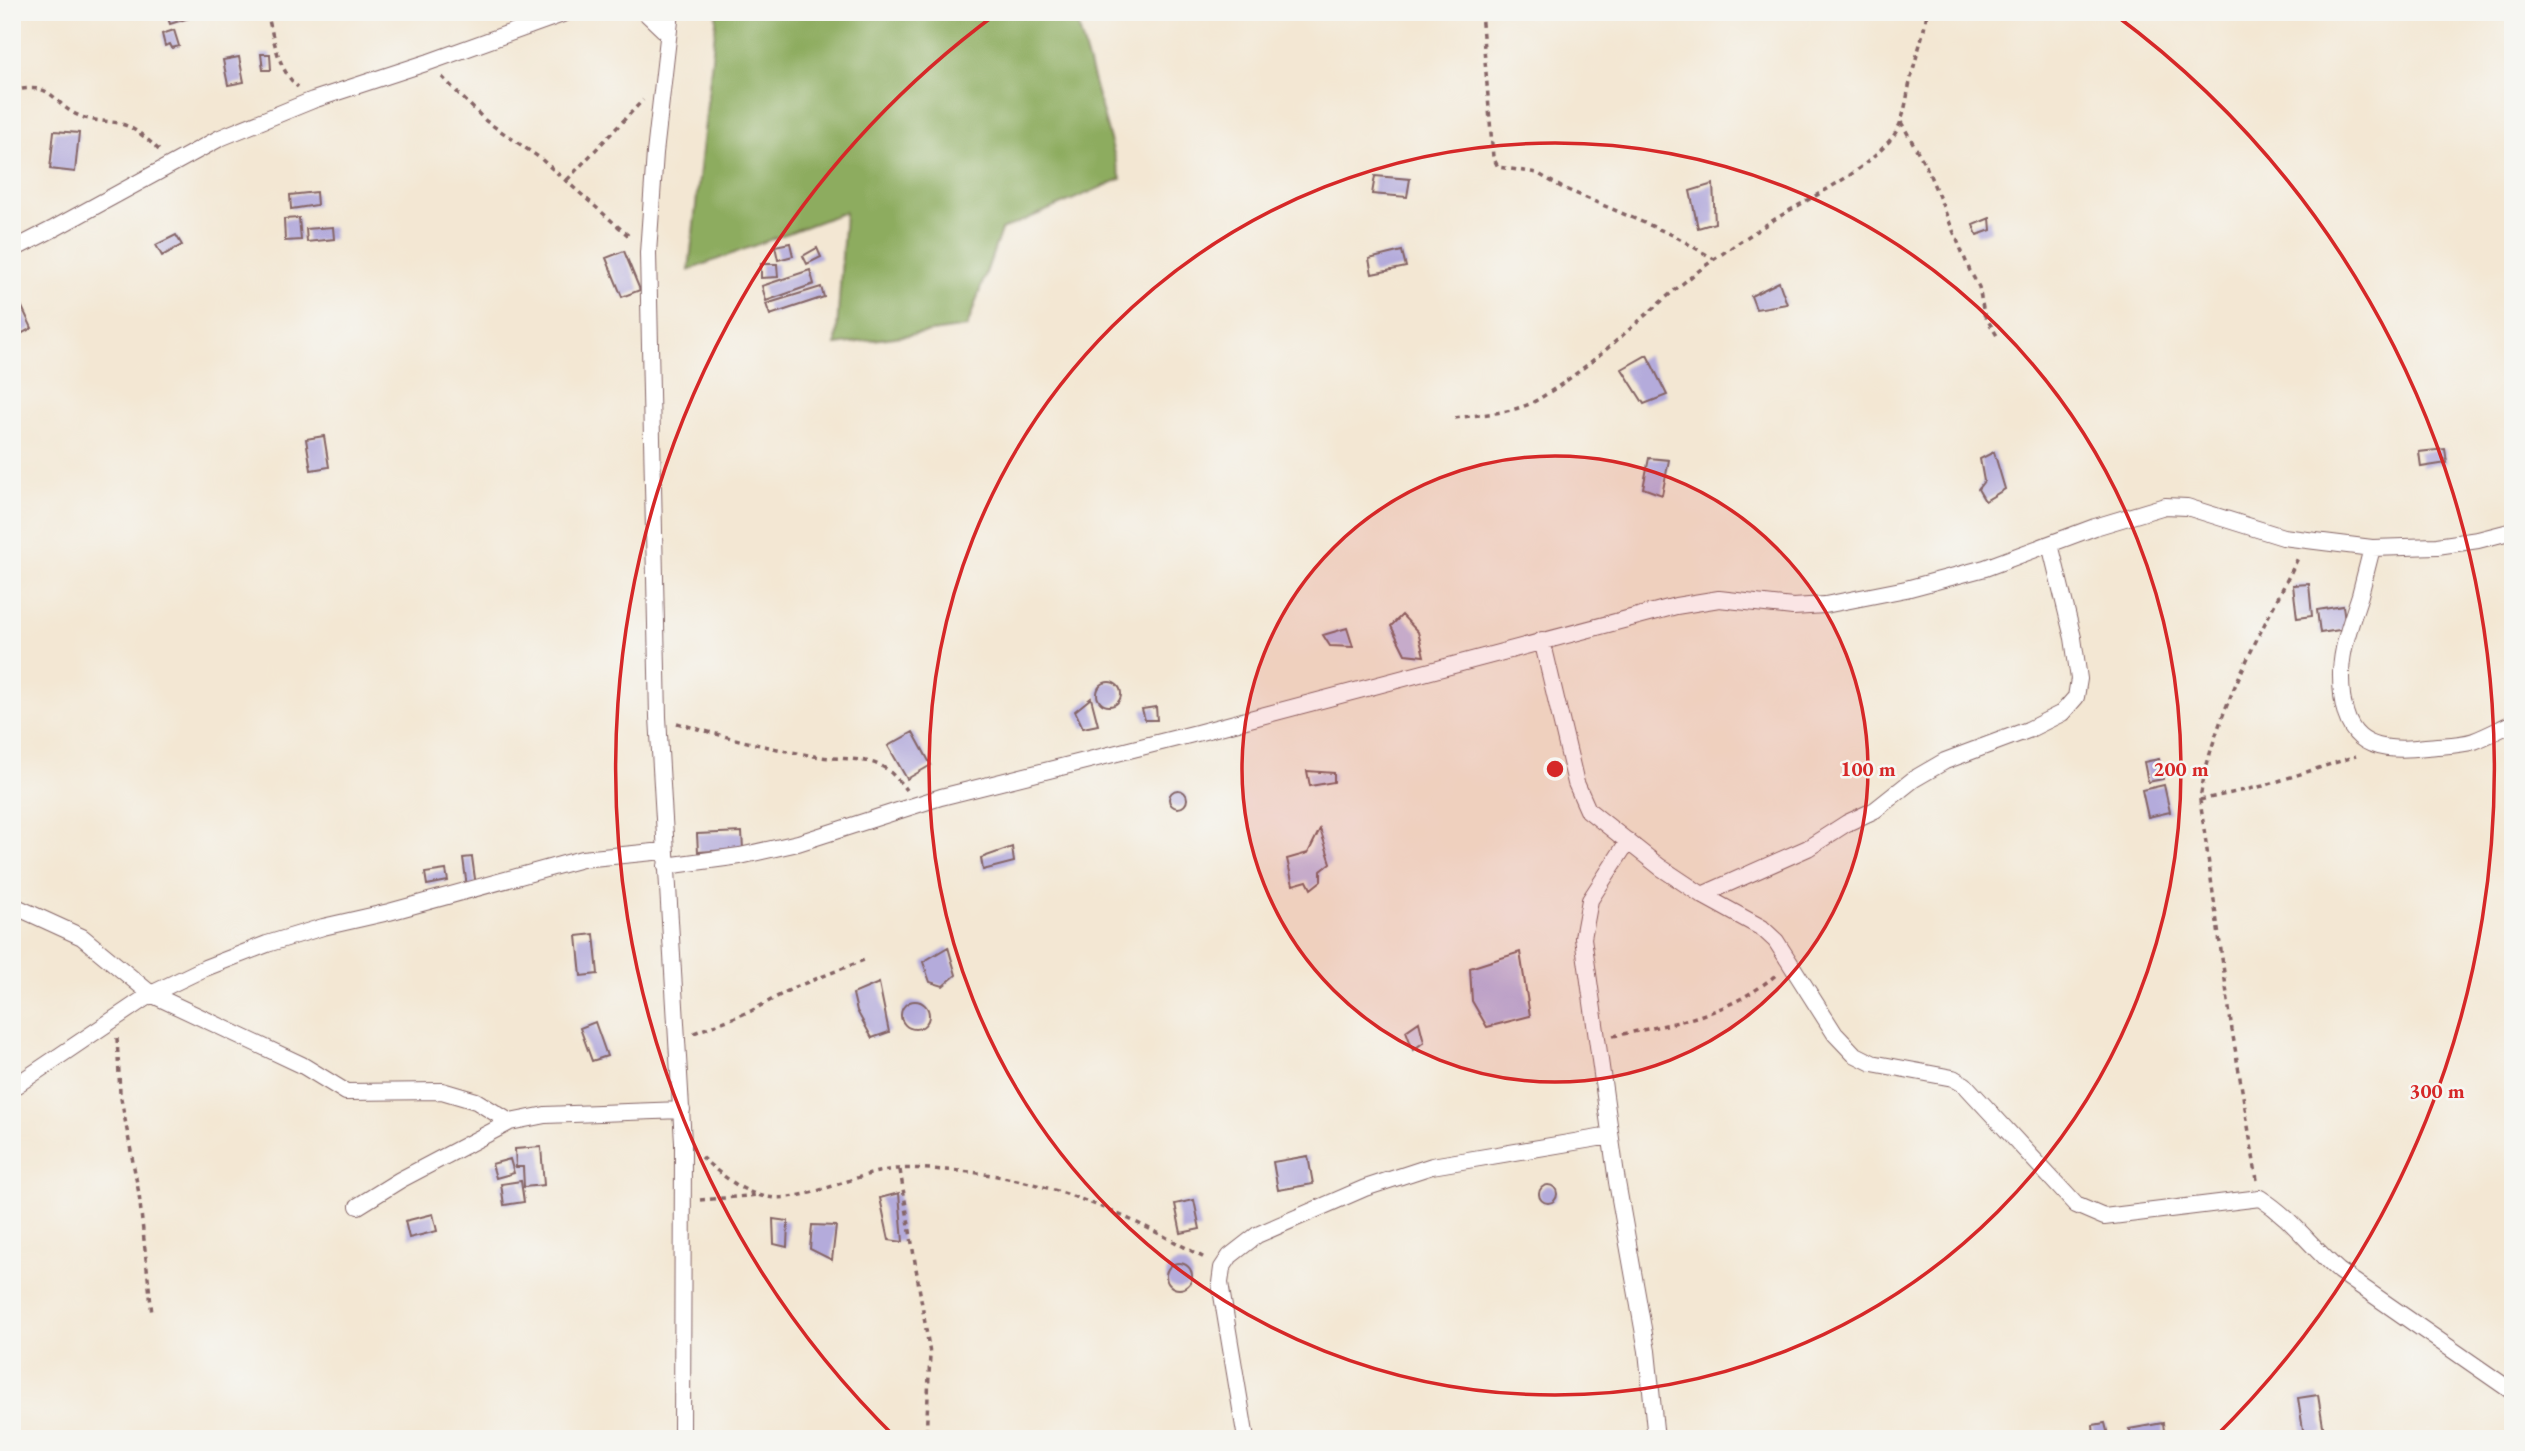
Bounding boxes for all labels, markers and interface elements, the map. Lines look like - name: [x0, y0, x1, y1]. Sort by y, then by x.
- text: 100 m: [1840, 755, 1896, 782]
- text: 200 m: [2153, 755, 2209, 782]
- centre of rings: [1543, 757, 1567, 781]
- text: 300 m: [2409, 1077, 2465, 1104]

